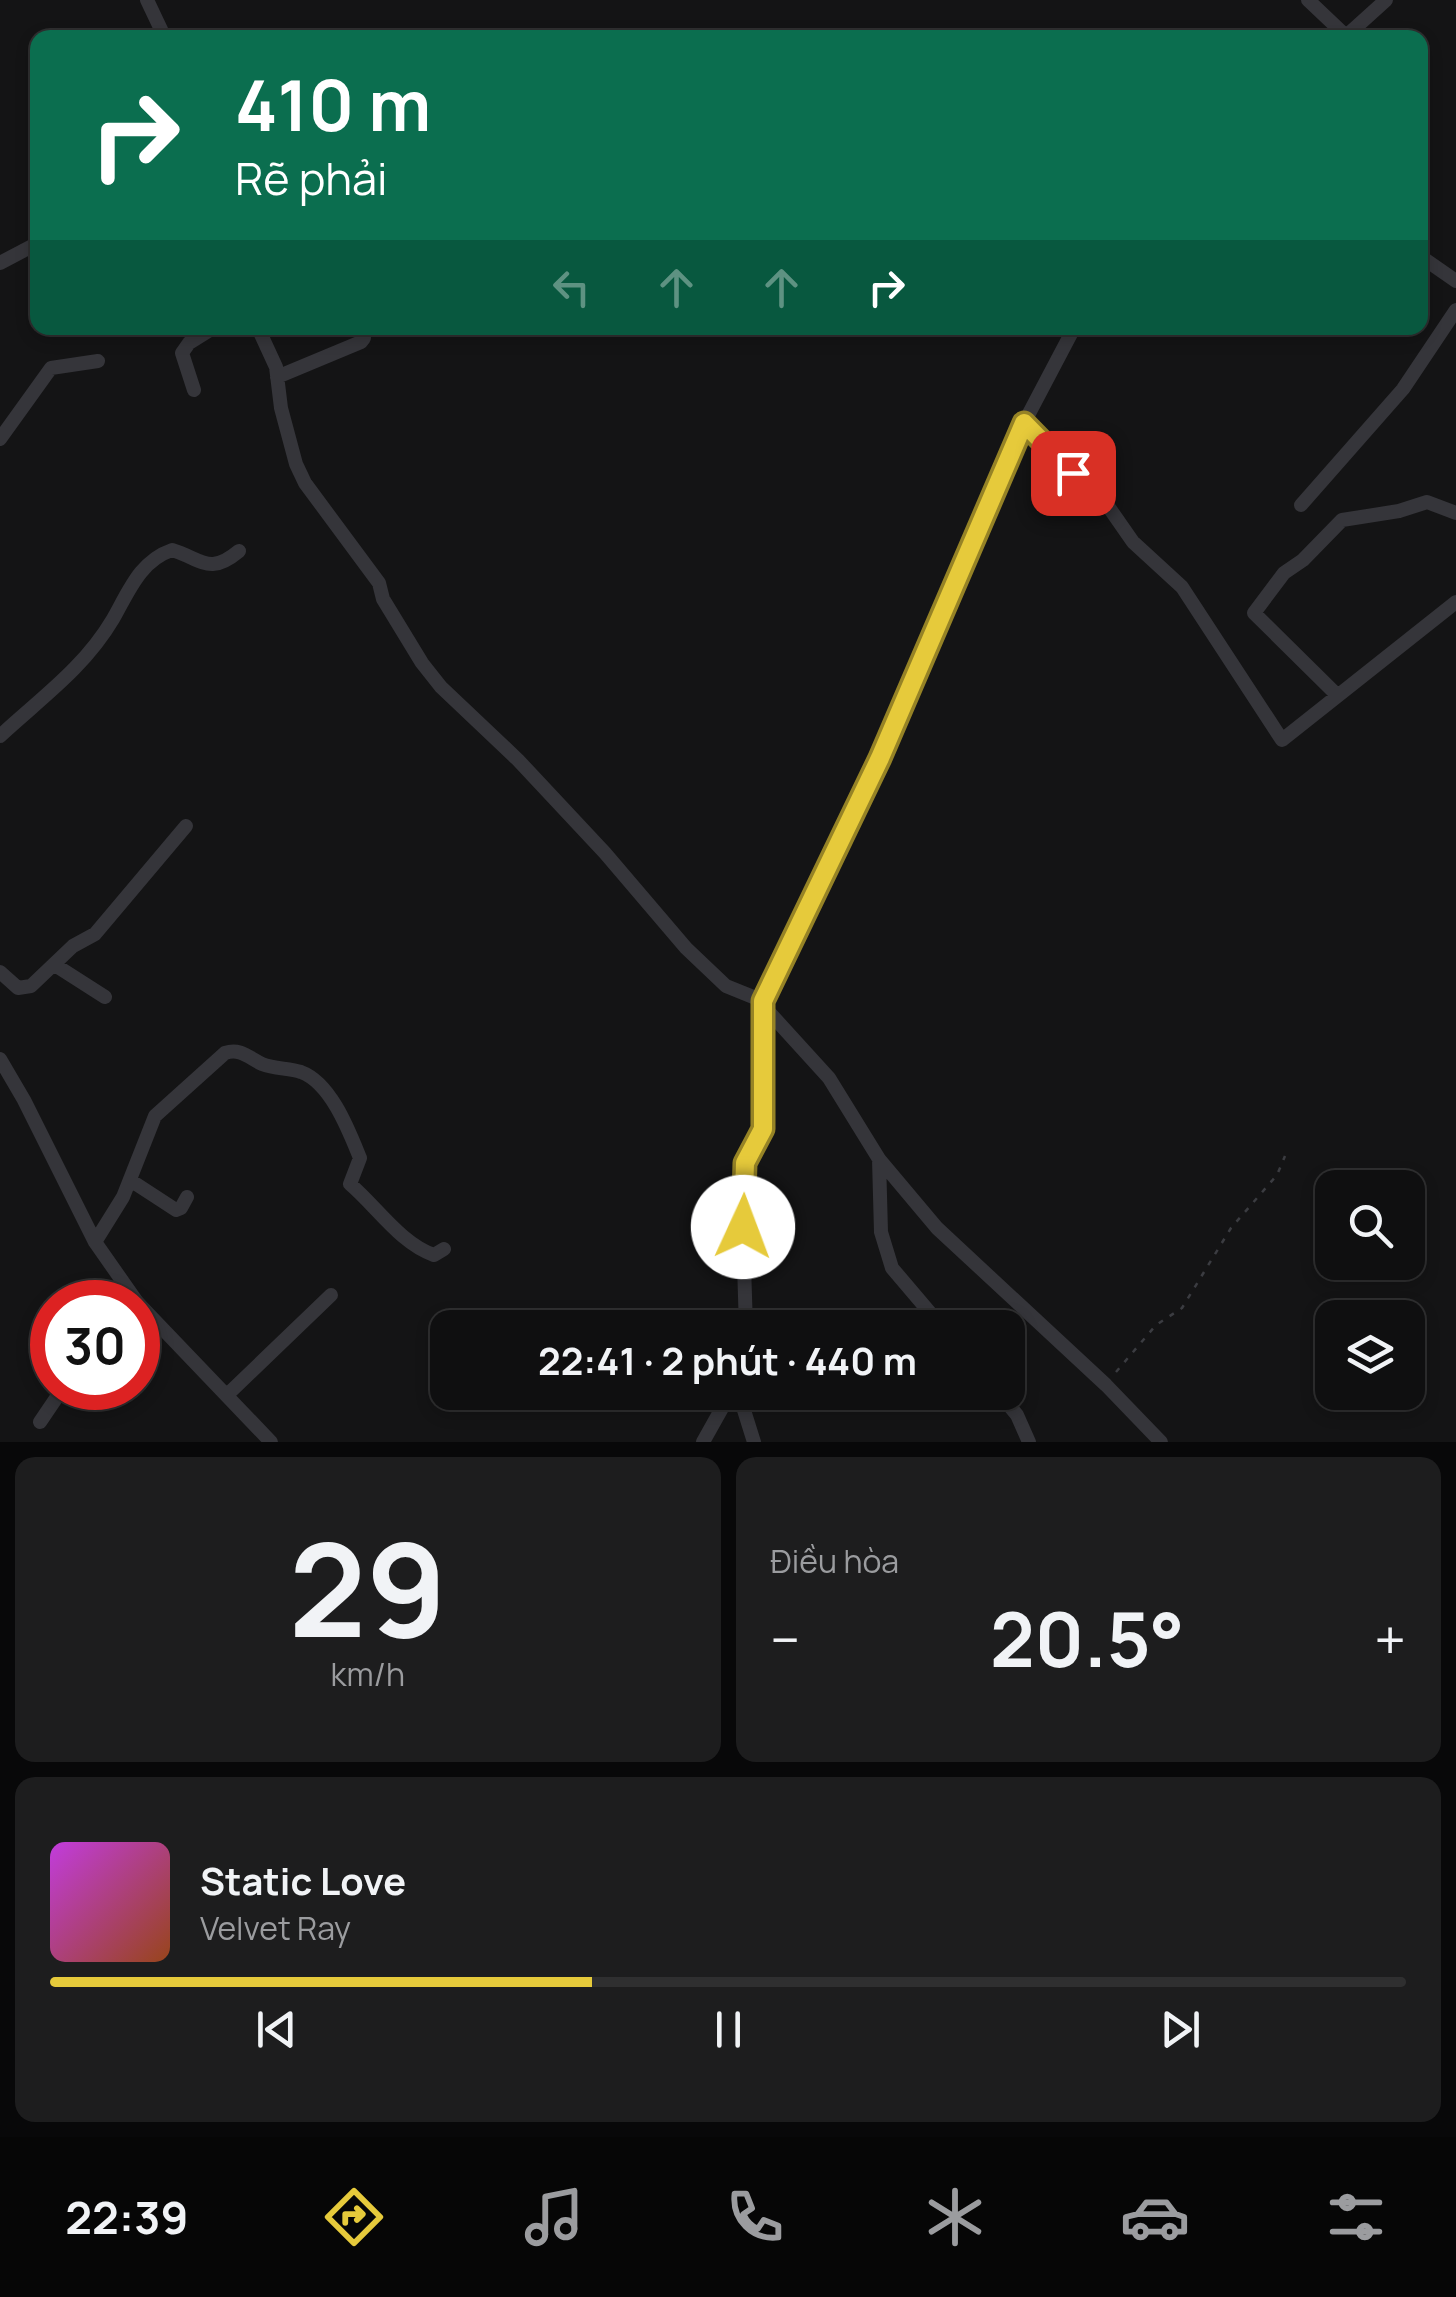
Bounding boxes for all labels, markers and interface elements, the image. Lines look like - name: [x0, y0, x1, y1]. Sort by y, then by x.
- text: 410 m: [235, 56, 431, 152]
- icon: right: [70, 70, 200, 200]
- text: Rẽ phải: [235, 147, 388, 209]
- icon: left: [544, 260, 599, 315]
- icon: ahead: [649, 260, 704, 315]
- icon: ahead: [754, 260, 809, 315]
- icon: right: [859, 260, 914, 315]
- pin: [1031, 431, 1116, 516]
- icon: arrive: [1046, 446, 1101, 501]
- map controls: [1315, 1170, 1425, 1410]
- button: search: [1315, 1170, 1425, 1280]
- position arrow: [691, 1175, 795, 1279]
- speed limit sign: 30: [30, 1280, 160, 1410]
- button: layers: [1315, 1300, 1425, 1410]
- text: 22:41 · 2 phút · 440 m: [538, 1334, 917, 1386]
- text: 29: [289, 1498, 447, 1676]
- text: Điều hòa: [771, 1539, 899, 1583]
- text: 20.5°: [990, 1587, 1184, 1690]
- text: −: [771, 1601, 800, 1677]
- text: +: [1374, 1601, 1406, 1677]
- text: km/h: [331, 1652, 405, 1696]
- text: Static Love: [200, 1854, 406, 1906]
- text: Velvet Ray: [200, 1906, 351, 1950]
- icon: previous: [249, 2002, 304, 2057]
- icon: pause: [701, 2002, 756, 2057]
- icon: next: [1153, 2002, 1208, 2057]
- icon: directions: [319, 2182, 389, 2252]
- icon: music: [519, 2182, 589, 2252]
- icon: phone: [720, 2182, 790, 2252]
- icon: climate: [920, 2182, 990, 2252]
- icon: car: [1120, 2182, 1190, 2252]
- icon: filters: [1321, 2182, 1391, 2252]
- text: 22:39: [65, 2186, 188, 2248]

